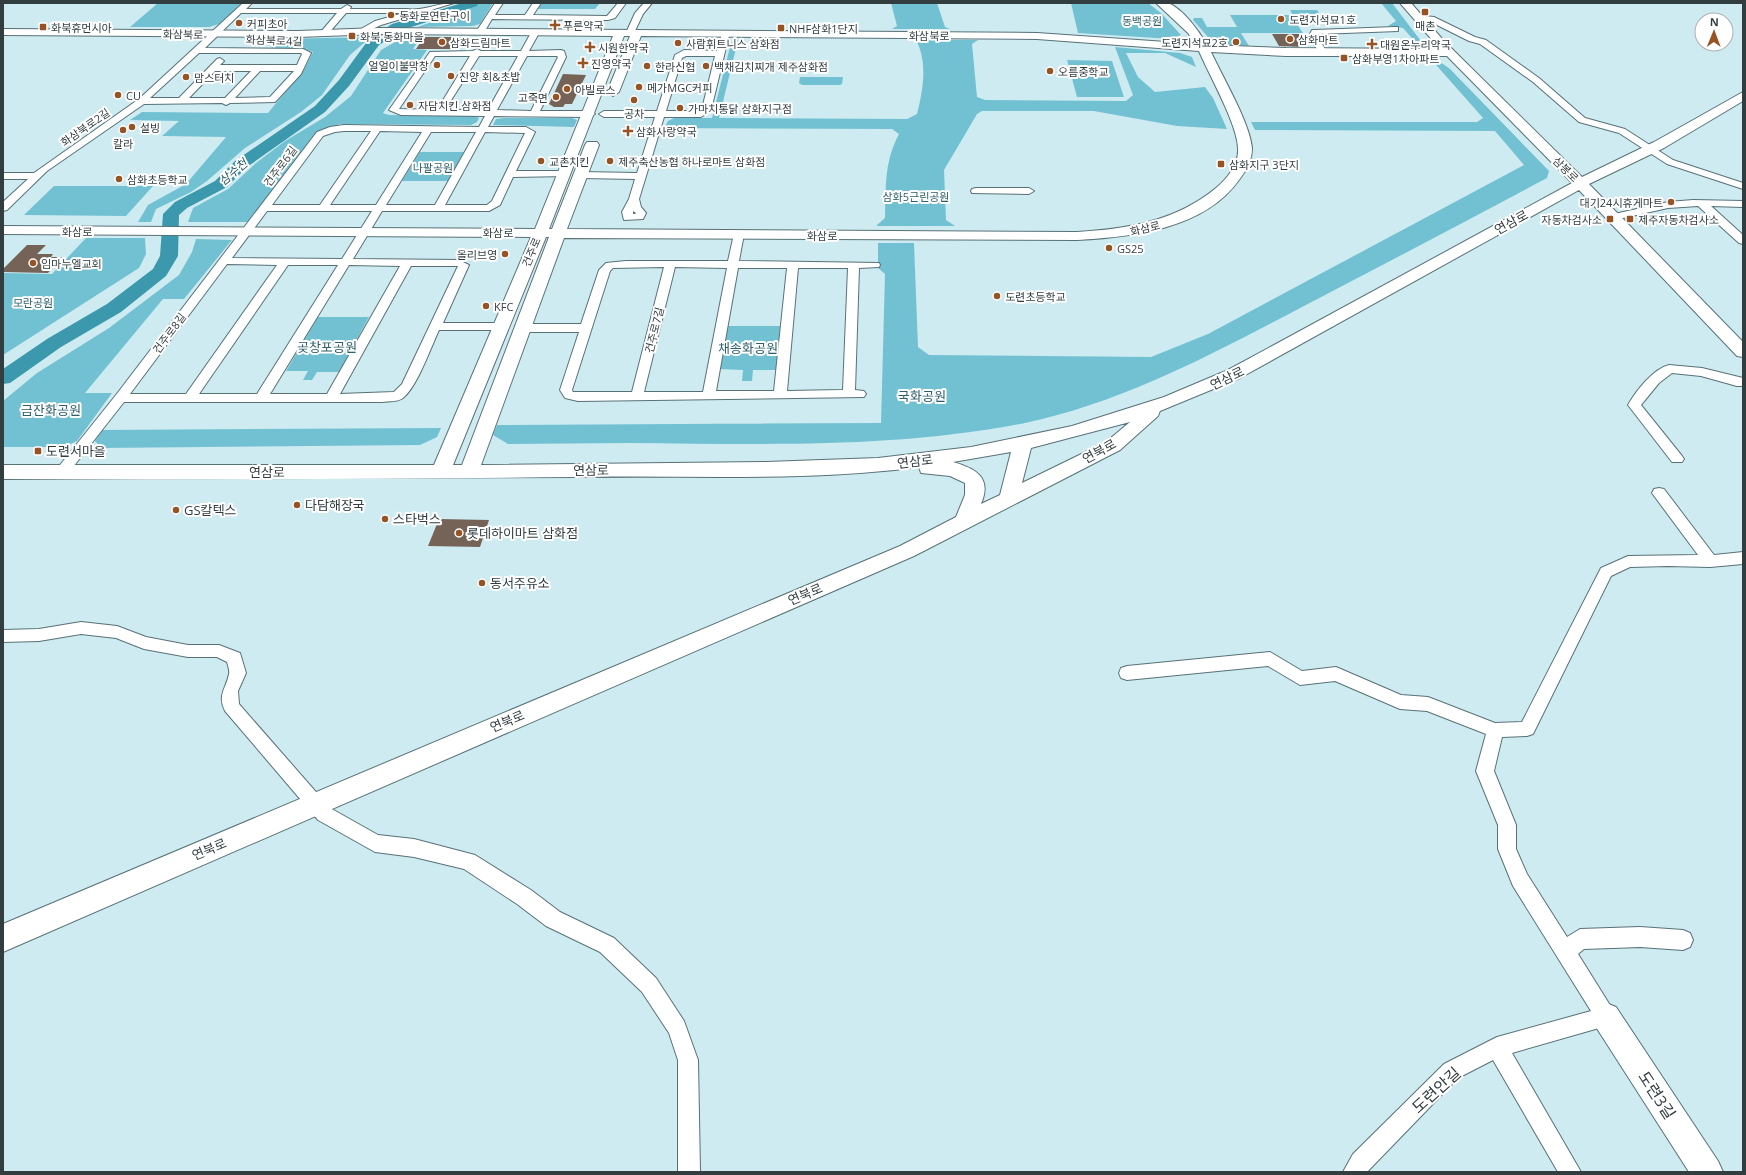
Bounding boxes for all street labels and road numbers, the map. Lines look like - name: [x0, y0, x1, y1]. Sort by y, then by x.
- street label: 화삼북로: [163, 26, 203, 42]
- street label: 화삼북로: [909, 28, 949, 43]
- street label: 화삼북로4길: [245, 32, 303, 48]
- street label: 화삼북로2길: [57, 105, 113, 149]
- street label: 건주로6길: [260, 143, 300, 189]
- street label: 삼봉로: [1550, 153, 1582, 185]
- street label: 연삼로: [1491, 205, 1531, 239]
- street label: 화삼로: [1128, 217, 1162, 239]
- street label: 화삼로: [62, 224, 92, 239]
- street label: 화삼로: [483, 225, 513, 240]
- street label: 화삼로: [807, 228, 837, 243]
- street label: 건주로: [518, 235, 544, 269]
- street label: 건주로7길: [641, 305, 667, 355]
- street label: 건주로8길: [149, 310, 189, 356]
- street label: 연삼로: [1207, 362, 1247, 394]
- street label: 연북로: [1079, 434, 1119, 468]
- street label: 연삼로: [896, 450, 934, 472]
- street label: 연삼로: [573, 461, 609, 479]
- street label: 연삼로: [249, 463, 285, 481]
- street label: 연북로: [785, 579, 825, 609]
- street label: 연북로: [487, 706, 527, 736]
- street label: 연북로: [189, 834, 229, 864]
- street label: 도련안길: [1407, 1062, 1465, 1118]
- street label: 도련3길: [1633, 1067, 1681, 1123]

